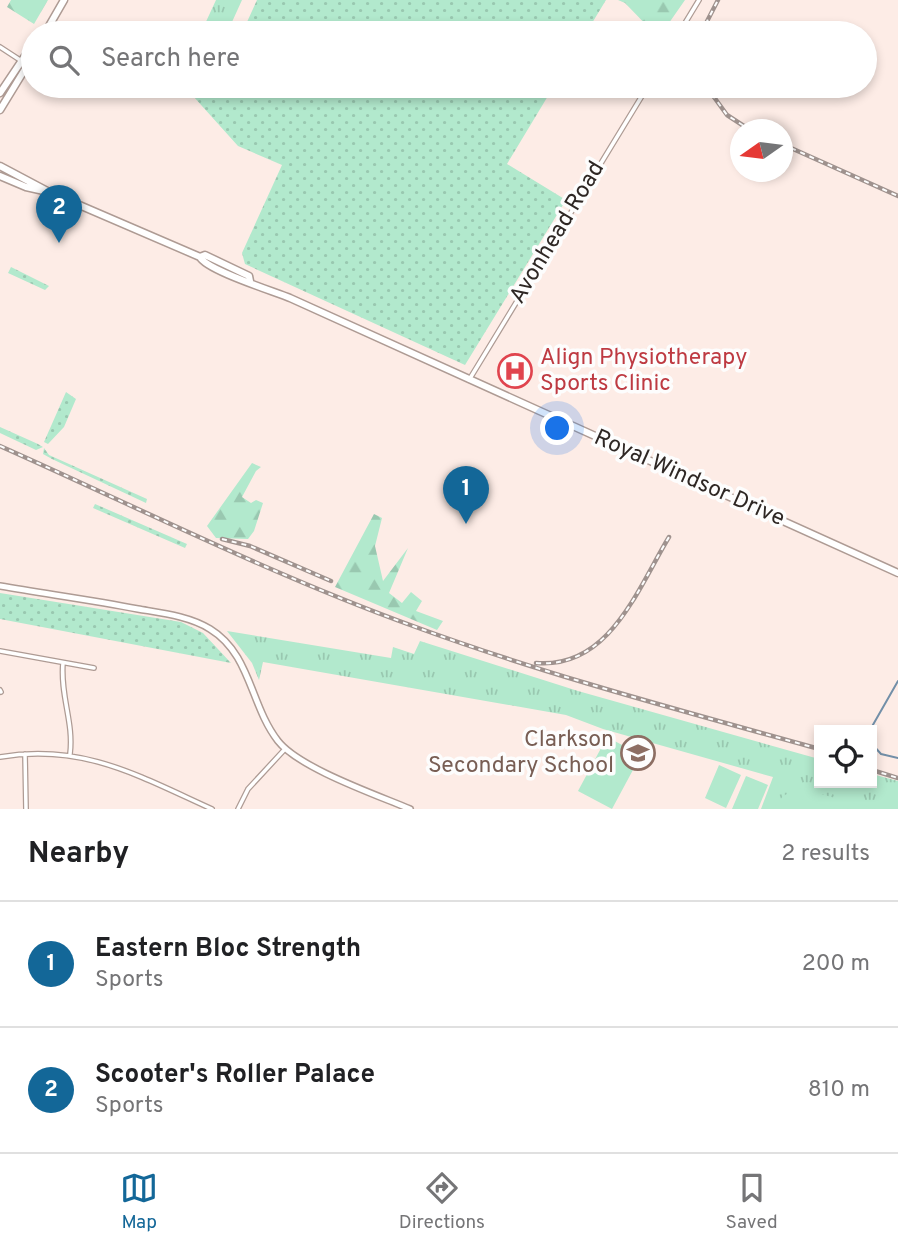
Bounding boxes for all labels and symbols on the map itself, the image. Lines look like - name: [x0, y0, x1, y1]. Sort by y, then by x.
- north arrow: [730, 119, 793, 182]
- street label: Avonhead Road: [504, 156, 612, 310]
- pin: 2: [36, 185, 82, 243]
- place label: Align Physiotherapy Sports Clinic: [540, 344, 747, 399]
- hospital icon: Align Physiotherapy Sports Clinic: [496, 352, 534, 390]
- your location: [540, 411, 574, 445]
- street label: Royal Windsor Drive: [589, 424, 789, 534]
- pin: 1: [443, 466, 489, 524]
- place label: Clarkson Secondary School: [428, 726, 614, 781]
- school or university icon: Clarkson Secondary School: [619, 734, 657, 772]

